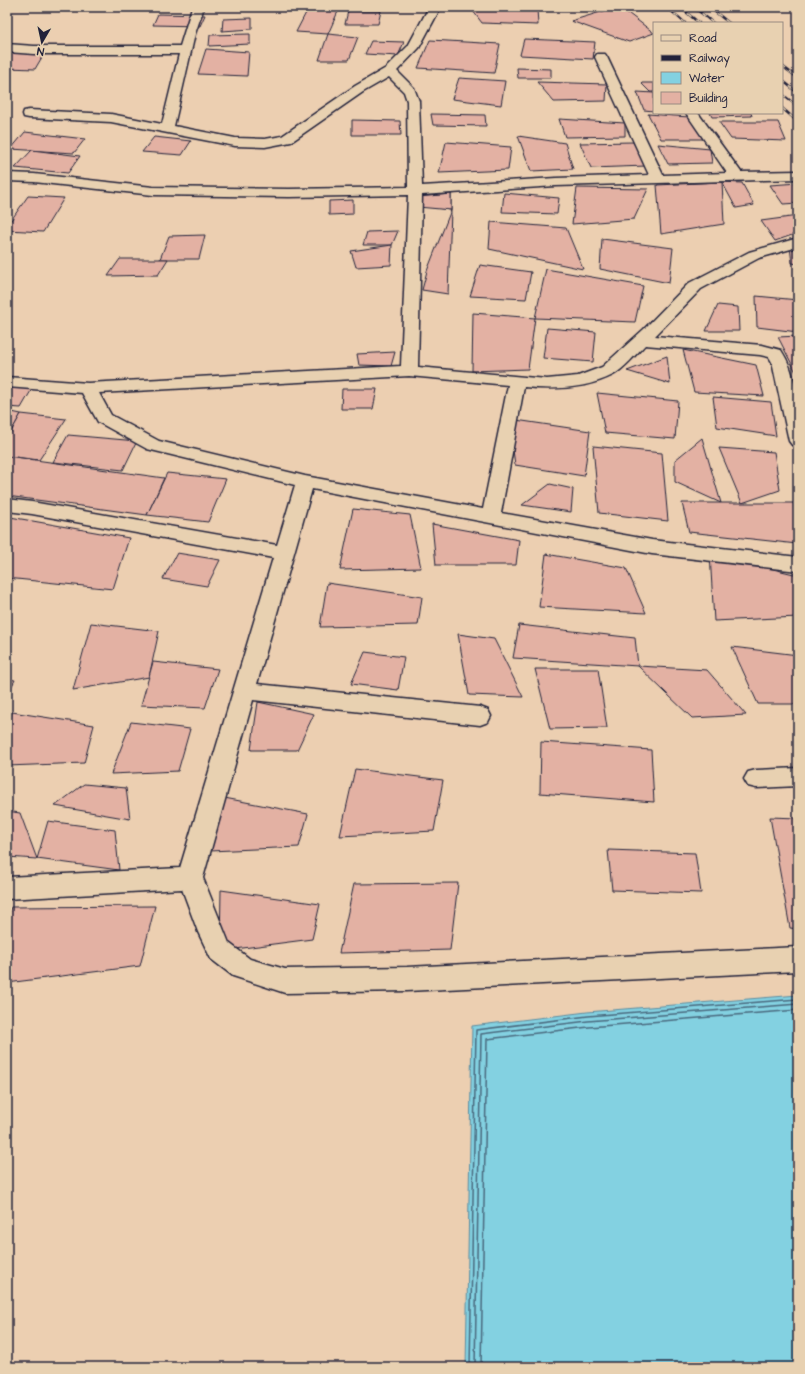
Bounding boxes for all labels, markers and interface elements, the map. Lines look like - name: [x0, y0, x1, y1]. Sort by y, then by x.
- north arrow: [22, 22, 62, 62]
- legend: [653, 22, 783, 114]
- text: Road: [689, 30, 717, 47]
- text: N: [36, 43, 45, 59]
- text: Railway: [689, 50, 730, 68]
- text: Water: [689, 70, 725, 87]
- text: Building: [689, 90, 727, 108]

